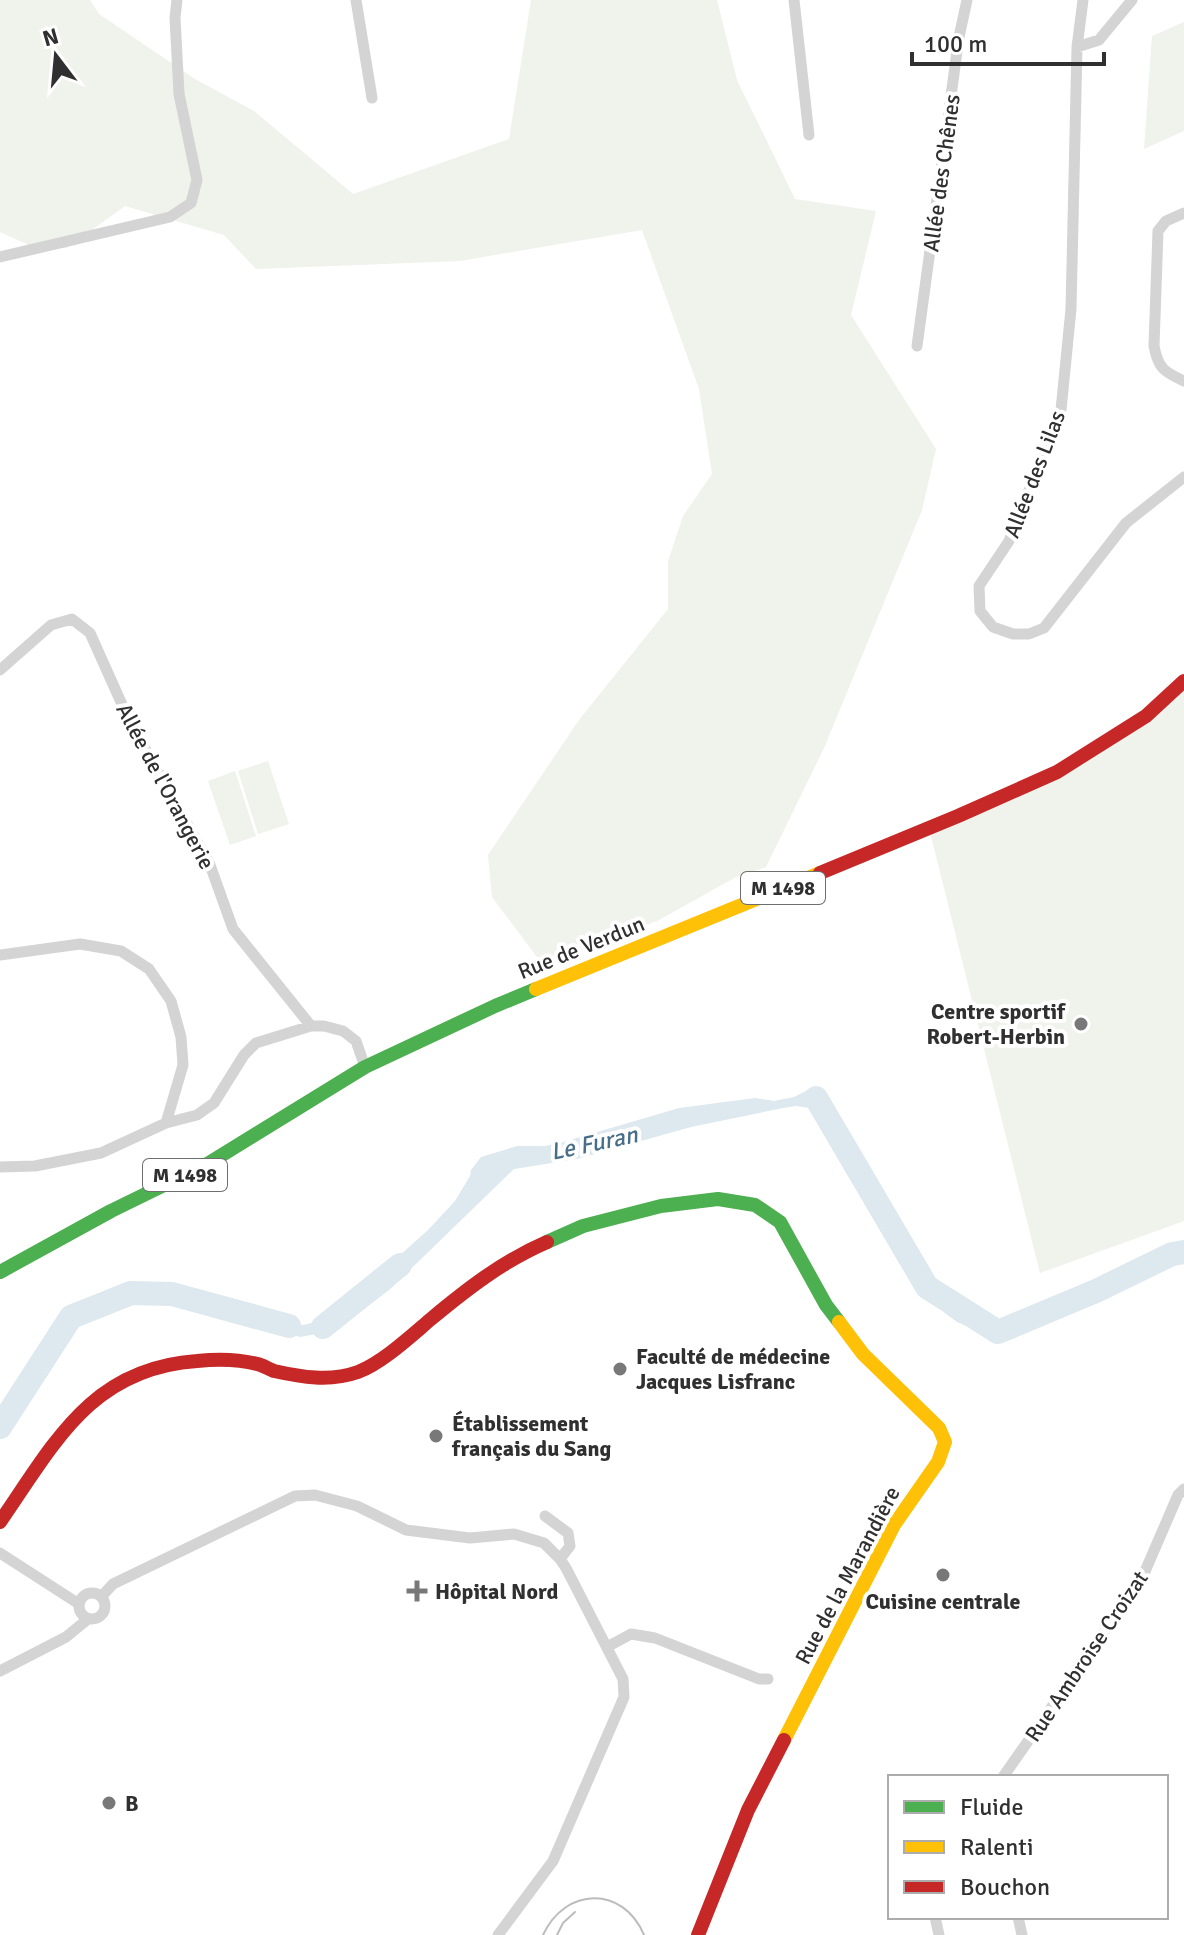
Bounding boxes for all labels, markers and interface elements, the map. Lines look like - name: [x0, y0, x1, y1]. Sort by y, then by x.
- north arrow: [16, 16, 96, 96]
- scale bar: [912, 16, 1104, 66]
- text: N: [40, 22, 62, 52]
- text: 100 m: [924, 29, 987, 59]
- street label: Allée des Chênes: [917, 93, 966, 253]
- street label: Allée des Lilas: [998, 407, 1071, 542]
- street label: Allée de l'Orangerie: [110, 699, 221, 874]
- road number: M 1498: [741, 872, 825, 904]
- street label: Rue de Verdun: [514, 910, 648, 985]
- place label: Centre sportif Robert-Herbin: [926, 998, 1066, 1050]
- marker: Centre sportif Robert-Herbin: [1072, 1015, 1090, 1033]
- water label: Le Furan: [548, 1119, 641, 1167]
- road number: M 1498: [143, 1159, 227, 1191]
- place label: Faculté de médecine Jacques Lisfranc: [636, 1343, 830, 1395]
- marker: Faculté de médecine Jacques Lisfranc: [611, 1360, 629, 1378]
- place label: Établissement français du Sang: [451, 1410, 612, 1462]
- marker: Établissement français du Sang: [427, 1427, 445, 1445]
- street label: Rue de la Marandière: [789, 1482, 906, 1669]
- street label: Rue Ambroise Croizat: [1019, 1565, 1154, 1747]
- marker: Cuisine centrale: [934, 1566, 952, 1584]
- place label: Hôpital Nord: [435, 1578, 558, 1605]
- marker: Hôpital Nord: [406, 1580, 428, 1602]
- place label: Cuisine centrale: [866, 1588, 1021, 1615]
- legend: [888, 1775, 1168, 1919]
- place label: B: [125, 1790, 139, 1817]
- text: Fluide: [960, 1792, 1024, 1822]
- marker: B: [100, 1794, 118, 1812]
- text: Ralenti: [960, 1832, 1033, 1862]
- text: Bouchon: [960, 1872, 1050, 1902]

